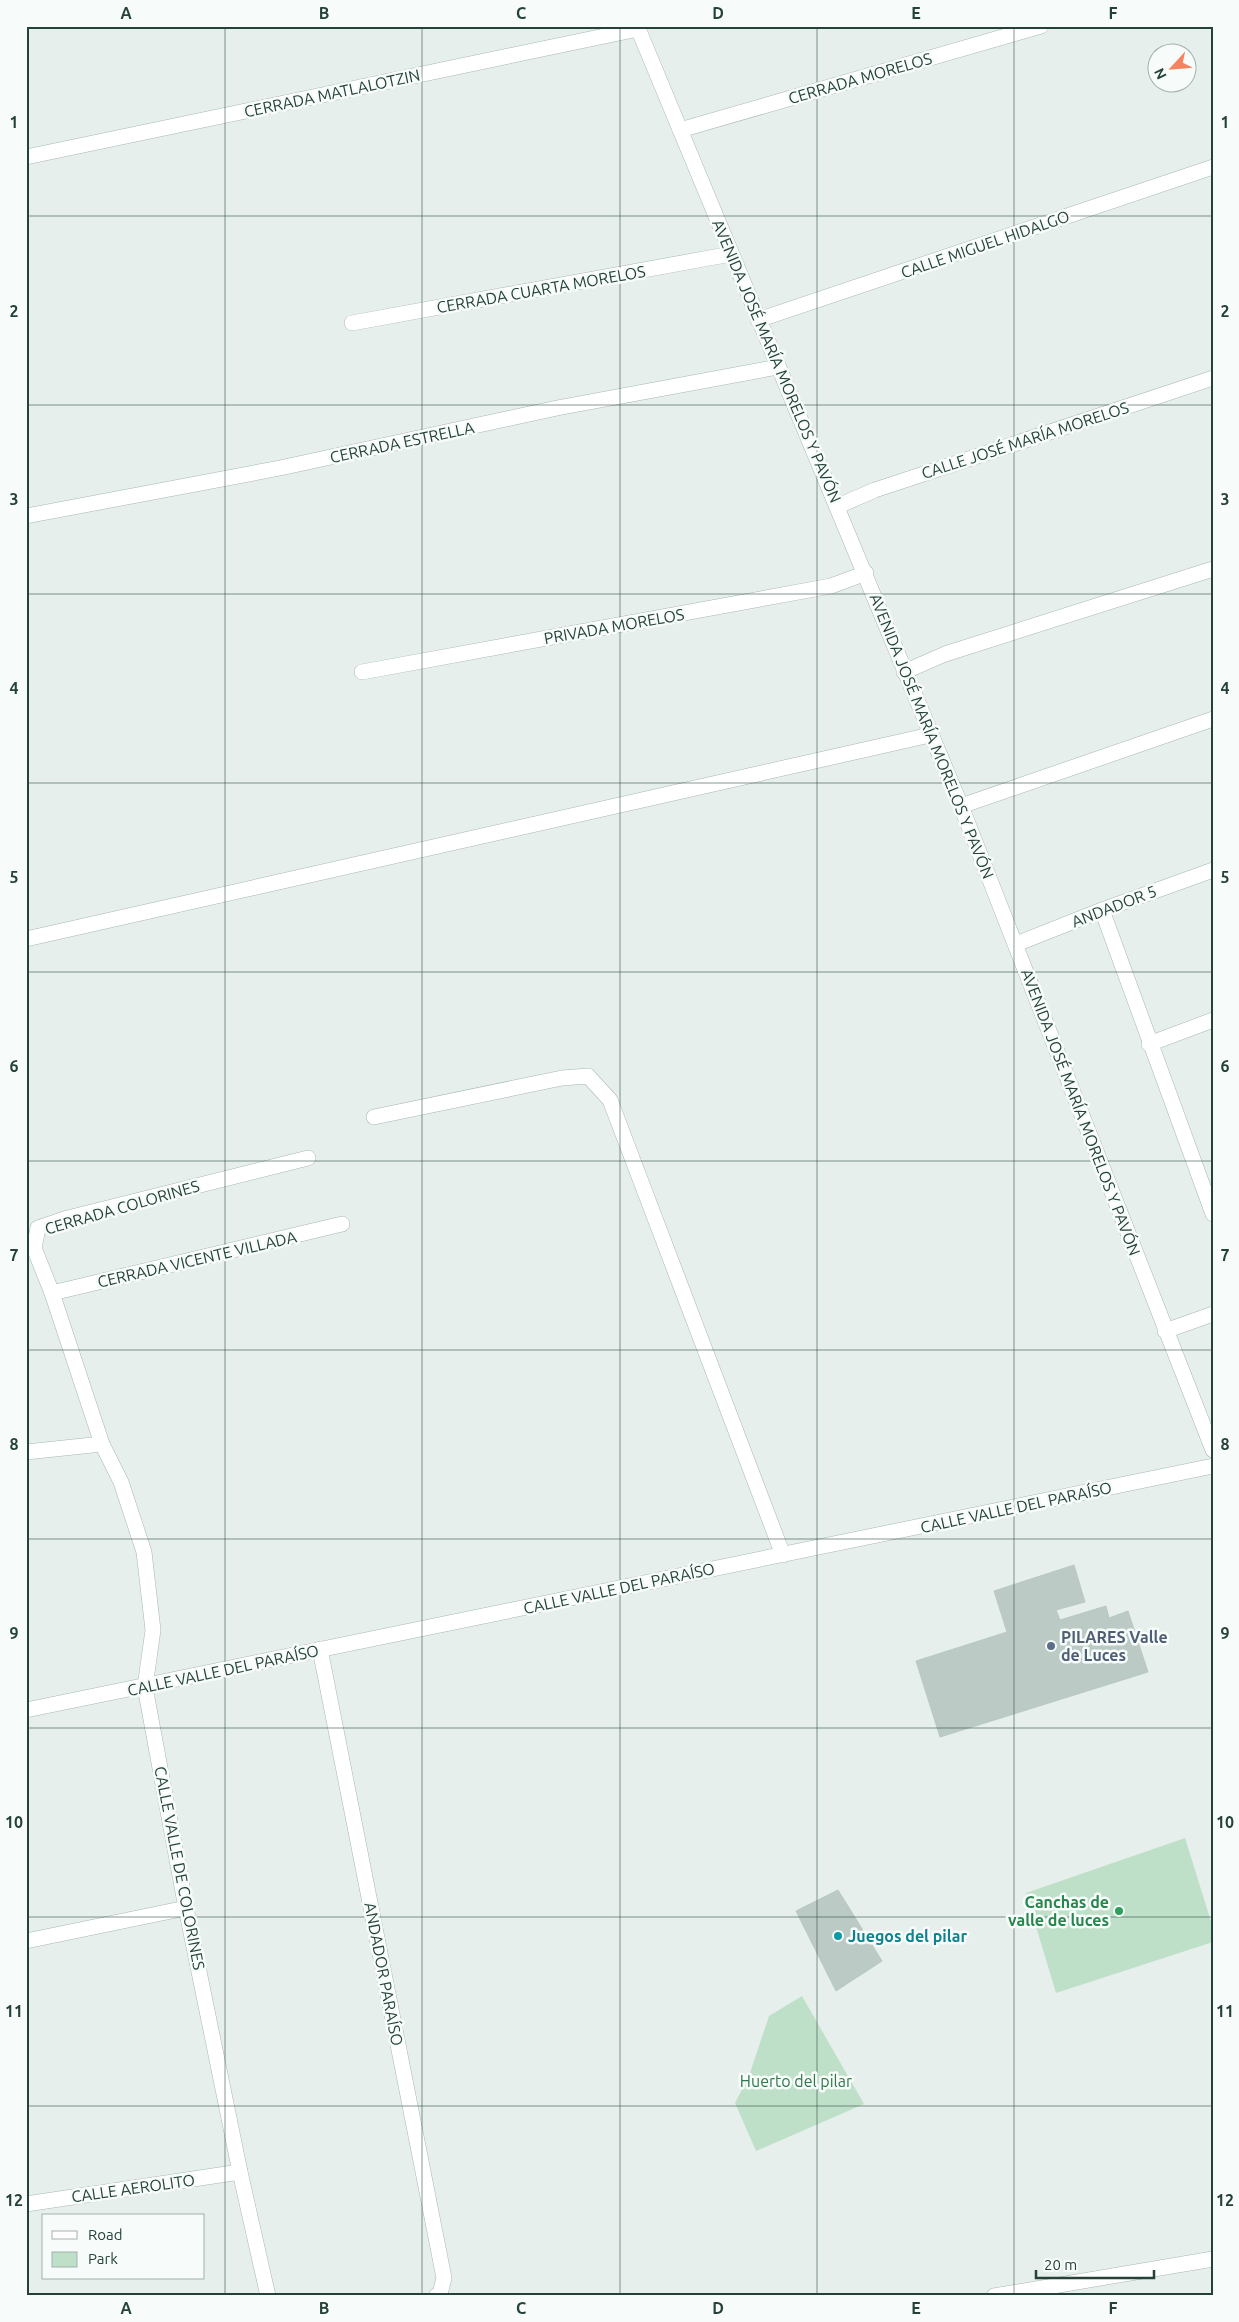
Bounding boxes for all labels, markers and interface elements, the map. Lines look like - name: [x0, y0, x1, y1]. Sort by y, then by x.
- text: A: [120, 4, 132, 22]
- text: B: [319, 4, 329, 22]
- text: C: [516, 4, 526, 22]
- text: D: [712, 4, 724, 22]
- text: E: [911, 4, 921, 22]
- text: F: [1109, 4, 1118, 22]
- north arrow: [1146, 42, 1196, 92]
- street label: CERRADA MORELOS: [786, 49, 934, 107]
- text: N: [1151, 65, 1170, 82]
- street label: CERRADA MATLALOTZIN: [242, 66, 422, 120]
- text: 1: [9, 113, 19, 131]
- text: 1: [1220, 113, 1230, 131]
- street label: CALLE MIGUEL HIDALGO: [898, 207, 1072, 281]
- street label: AVENIDA JOSÉ MARÍA MORELOS Y PAVÓN: [709, 216, 847, 505]
- street label: CERRADA CUARTA MORELOS: [435, 262, 647, 316]
- text: 2: [9, 302, 19, 320]
- text: 2: [1220, 302, 1230, 320]
- street label: CALLE JOSÉ MARÍA MORELOS: [918, 396, 1131, 482]
- street label: CERRADA ESTRELLA: [328, 418, 476, 466]
- text: 3: [9, 490, 19, 508]
- text: 3: [1220, 490, 1230, 508]
- street label: AVENIDA JOSÉ MARÍA MORELOS Y PAVÓN: [866, 590, 999, 881]
- street label: PRIVADA MORELOS: [542, 605, 686, 647]
- text: 4: [9, 679, 19, 697]
- text: 4: [1220, 679, 1230, 697]
- text: 5: [9, 868, 19, 886]
- text: 5: [1220, 868, 1230, 886]
- street label: ANDADOR 5: [1069, 882, 1159, 930]
- street label: AVENIDA JOSÉ MARÍA MORELOS Y PAVÓN: [1018, 965, 1146, 1258]
- text: 6: [9, 1057, 19, 1075]
- text: 6: [1220, 1057, 1230, 1075]
- street label: CERRADA COLORINES: [43, 1176, 201, 1238]
- street label: CERRADA VICENTE VILLADA: [96, 1227, 299, 1291]
- text: 7: [9, 1246, 19, 1264]
- text: 7: [1220, 1246, 1230, 1264]
- text: 8: [9, 1435, 19, 1453]
- text: 8: [1220, 1435, 1230, 1453]
- street label: CALLE VALLE DEL PARAÍSO: [918, 1476, 1113, 1536]
- street label: CALLE VALLE DEL PARAÍSO: [521, 1557, 716, 1617]
- text: 9: [9, 1624, 19, 1642]
- text: 9: [1220, 1624, 1230, 1642]
- place label: PILARES Valle de Luces: [1061, 1628, 1168, 1664]
- street label: CALLE VALLE DEL PARAÍSO: [125, 1639, 320, 1699]
- marker: PILARES Valle de Luces: [1045, 1640, 1057, 1652]
- street label: CALLE VALLE DE COLORINES: [151, 1765, 209, 1971]
- text: 10: [5, 1813, 23, 1831]
- text: 10: [1216, 1813, 1234, 1831]
- place label: Canchas de valle de luces: [1008, 1893, 1109, 1929]
- street label: ANDADOR PARAÍSO: [361, 1900, 409, 2047]
- marker: Canchas de valle de luces: [1113, 1905, 1125, 1917]
- place label: Juegos del pilar: [848, 1927, 967, 1945]
- marker: Juegos del pilar: [832, 1930, 844, 1942]
- text: 11: [5, 2002, 23, 2020]
- text: 11: [1216, 2002, 1234, 2020]
- park label: Huerto del pilar: [740, 2072, 852, 2090]
- street label: CALLE AEROLITO: [70, 2170, 196, 2206]
- text: 12: [5, 2191, 23, 2209]
- text: 12: [1216, 2191, 1234, 2209]
- legend: [42, 2214, 205, 2280]
- text: Road: [88, 2226, 123, 2243]
- scale bar: [1036, 2247, 1154, 2279]
- text: Park: [88, 2250, 118, 2267]
- text: 20 m: [1044, 2256, 1077, 2273]
- text: A: [120, 2299, 132, 2317]
- text: B: [319, 2299, 329, 2317]
- text: C: [516, 2299, 526, 2317]
- text: D: [712, 2299, 724, 2317]
- text: E: [911, 2299, 921, 2317]
- text: F: [1109, 2299, 1118, 2317]

